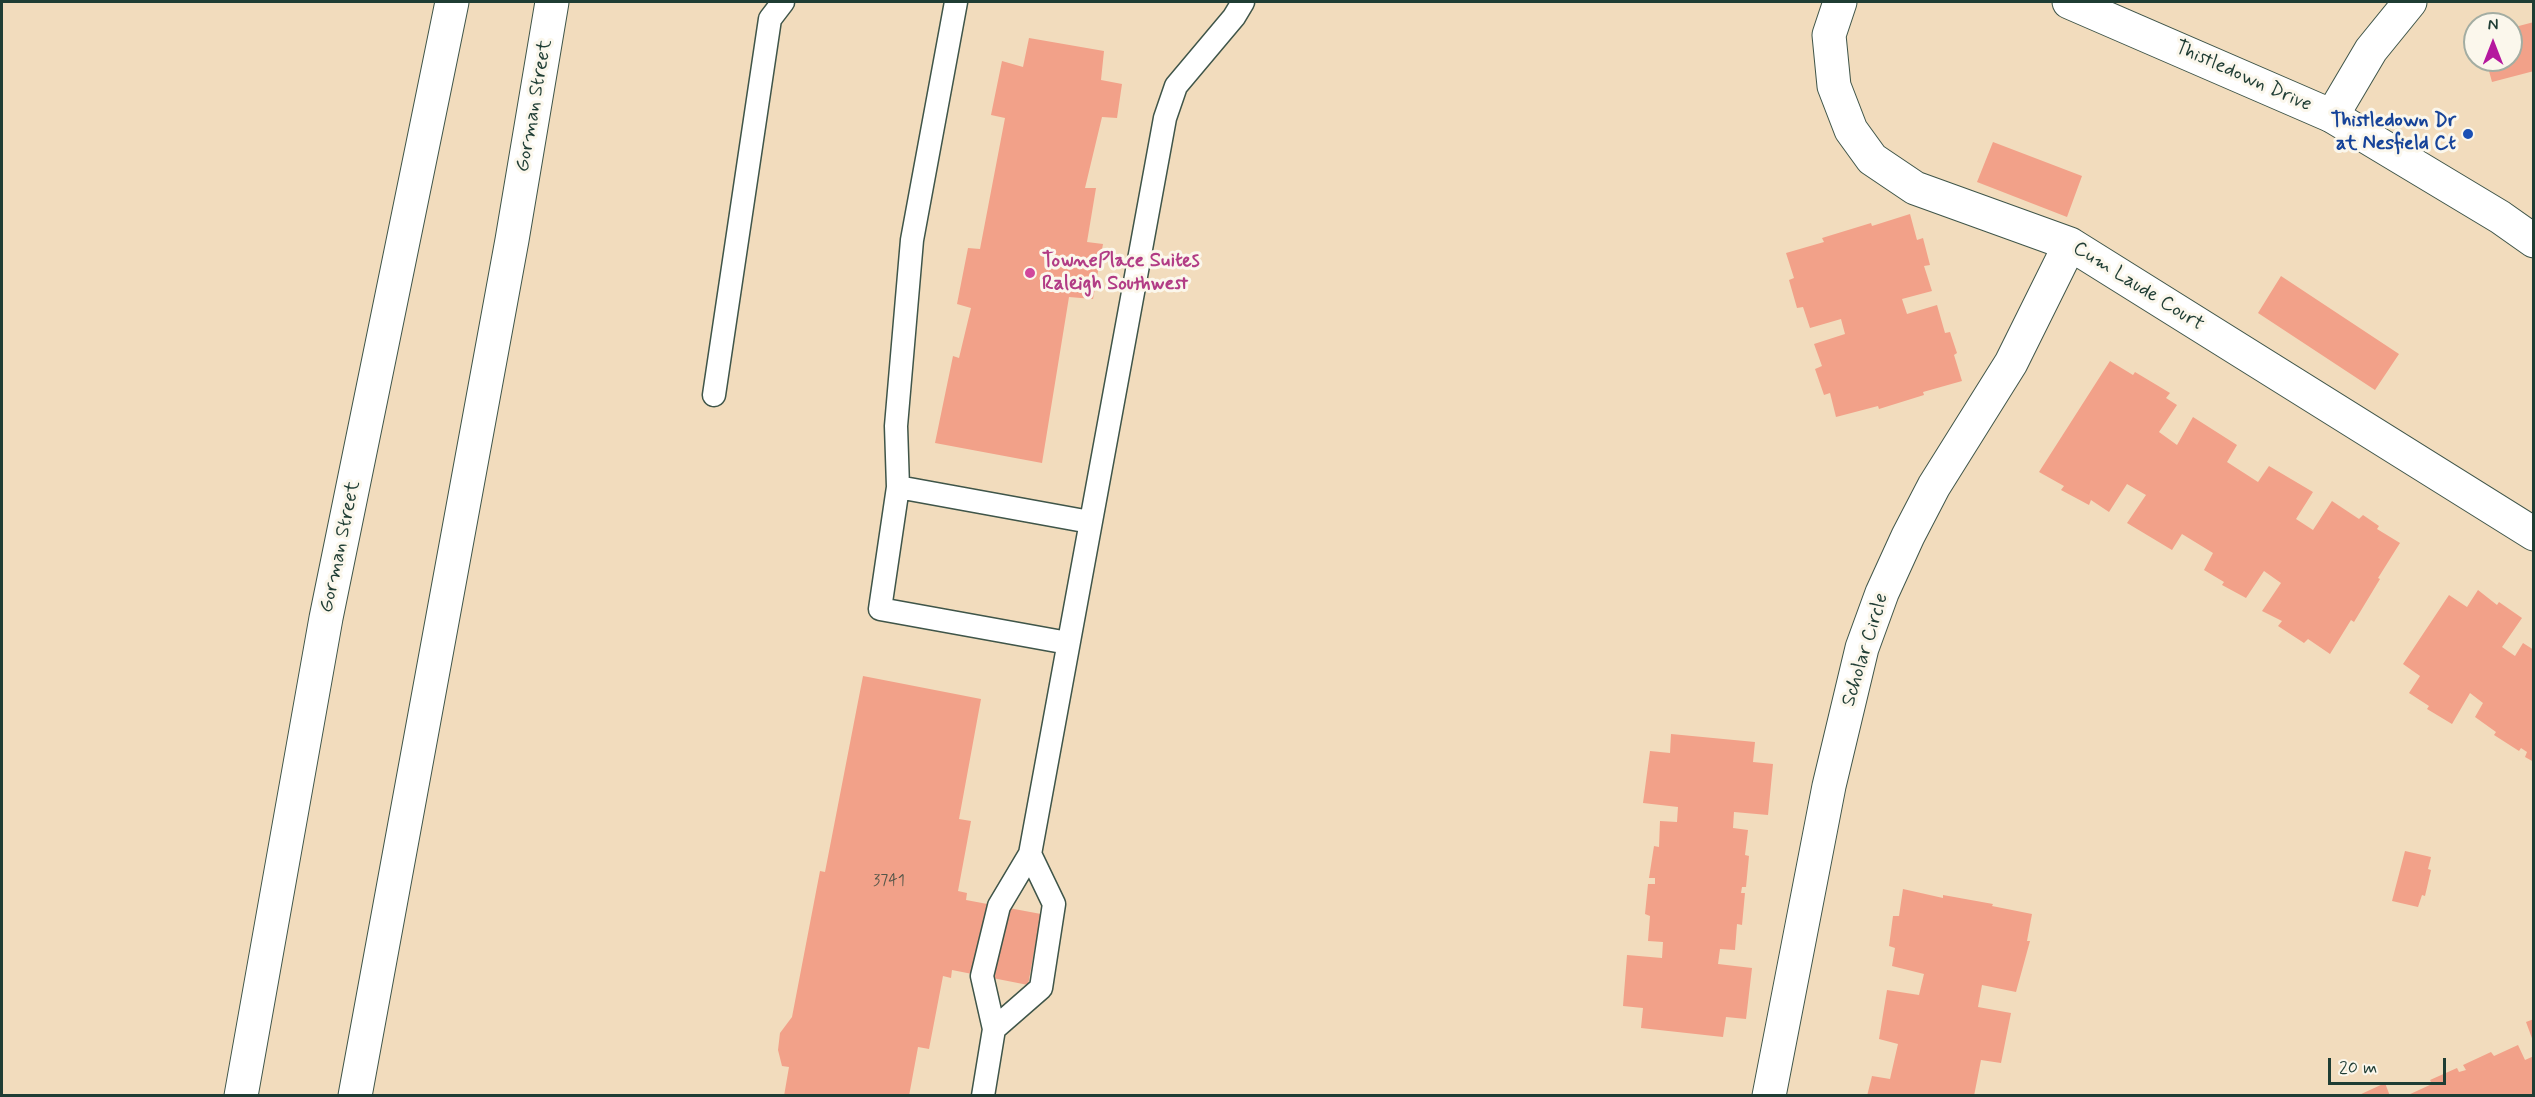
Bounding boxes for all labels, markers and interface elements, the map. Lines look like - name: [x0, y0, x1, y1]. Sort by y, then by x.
- north arrow: [2463, 12, 2523, 72]
- text: N: [2488, 15, 2498, 36]
- street label: Thistledown Drive: [2171, 36, 2315, 118]
- street label: Gorman Street: [512, 38, 558, 174]
- place label: Thistledown Dr at Nesfield Ct: [2331, 110, 2456, 157]
- marker: Thistledown Dr at Nesfield Ct: [2461, 127, 2475, 141]
- street label: Cum Laude Court: [2068, 237, 2208, 337]
- place label: TownePlace Suites Raleigh Southwest: [1042, 250, 1200, 297]
- marker: TownePlace Suites Raleigh Southwest: [1023, 266, 1037, 280]
- street label: Gorman Street: [315, 479, 367, 615]
- street label: Scholar Circle: [1837, 590, 1895, 710]
- house number: 3741: [873, 872, 905, 892]
- scale bar: [2331, 1046, 2450, 1084]
- text: 20 m: [2339, 1056, 2377, 1080]

